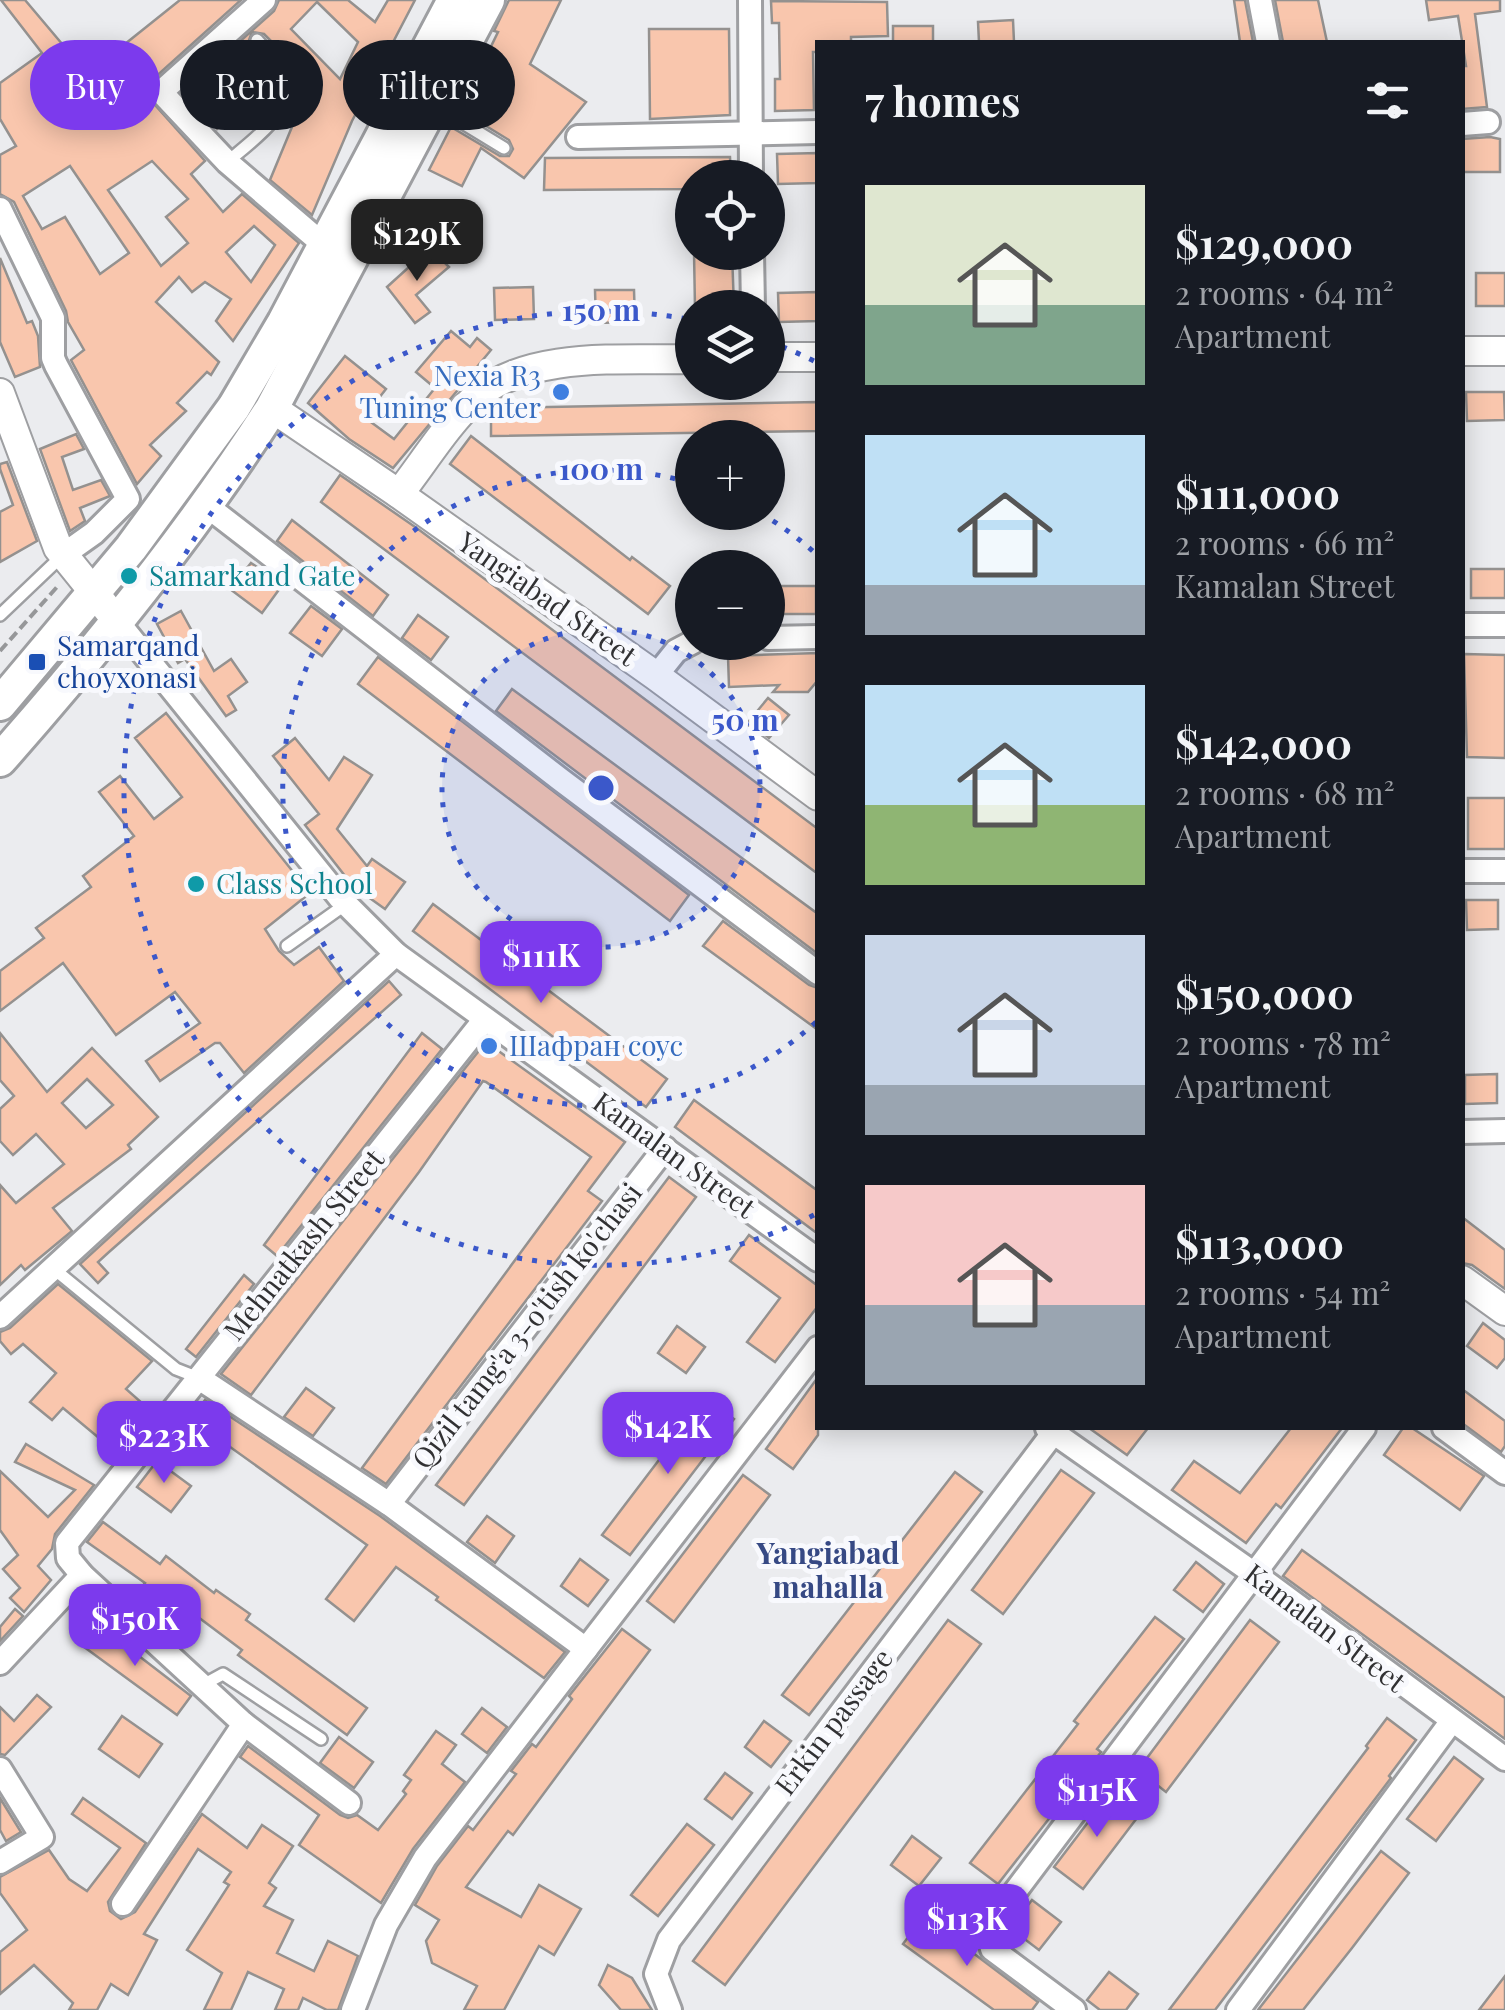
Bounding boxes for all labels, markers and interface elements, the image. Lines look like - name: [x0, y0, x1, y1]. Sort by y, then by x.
- chip: Buy: [30, 40, 160, 130]
- chip: Rent: [180, 40, 323, 130]
- chip: Filters: [343, 40, 515, 130]
- text: 7 homes: [865, 72, 1020, 128]
- icon: filters: [1360, 73, 1415, 128]
- map controls: [675, 160, 785, 660]
- button: locate: [675, 160, 785, 270]
- pin: $129K: [347, 199, 487, 284]
- text: $129K: [373, 210, 461, 253]
- text: $129,000: [1175, 214, 1353, 270]
- icon: home: [945, 225, 1065, 345]
- text: 2 rooms · 64 m²: [1175, 270, 1394, 313]
- text: 150 m: [562, 289, 640, 329]
- button: layers: [675, 290, 785, 400]
- text: Apartment: [1175, 313, 1330, 356]
- place label: Nexia R3 Tuning Center: [360, 356, 542, 425]
- marker: Nexia R3 Tuning Center: [550, 381, 572, 403]
- button: +: [675, 420, 785, 530]
- text: 100 m: [559, 448, 643, 488]
- text: $111,000: [1175, 464, 1340, 520]
- icon: home: [945, 475, 1065, 595]
- text: 2 rooms · 66 m²: [1175, 520, 1394, 563]
- street label: Yangiabad Street: [450, 522, 645, 674]
- button: −: [675, 550, 785, 660]
- place label: Samarkand Gate: [149, 556, 355, 593]
- text: Kamalan Street: [1175, 563, 1394, 606]
- marker: Samarkand Gate: [118, 565, 140, 587]
- place label: Samarqand choyxonasi: [57, 626, 199, 695]
- marker: Samarqand choyxonasi: [26, 651, 48, 673]
- text: 50 m: [711, 699, 779, 739]
- text: $142,000: [1175, 714, 1352, 770]
- icon: home: [945, 725, 1065, 845]
- centre of rings: [583, 770, 619, 806]
- text: 2 rooms · 68 m²: [1175, 770, 1394, 813]
- text: Apartment: [1175, 813, 1330, 856]
- place label: Class School: [216, 864, 373, 901]
- marker: Class School: [185, 873, 207, 895]
- pin: $111K: [471, 921, 611, 1006]
- text: $111K: [502, 932, 580, 975]
- text: $150,000: [1175, 964, 1354, 1020]
- icon: home: [945, 975, 1065, 1095]
- text: 2 rooms · 78 m²: [1175, 1020, 1391, 1063]
- place label: Шафран соус: [509, 1026, 683, 1063]
- marker: Шафран соус: [478, 1035, 500, 1057]
- text: Apartment: [1175, 1063, 1330, 1106]
- street label: Kamalan Street: [586, 1082, 764, 1226]
- street label: Mehnatkash Street: [214, 1140, 392, 1347]
- street label: Qizil tamg'a 3-o'tish ko'chasi: [403, 1175, 649, 1476]
- text: $113,000: [1175, 1214, 1344, 1270]
- icon: home: [945, 1225, 1065, 1345]
- text: 2 rooms · 54 m²: [1175, 1270, 1390, 1313]
- text: Apartment: [1175, 1313, 1330, 1356]
- pin: $142K: [598, 1392, 738, 1477]
- pin: $223K: [94, 1401, 234, 1486]
- text: $142K: [624, 1403, 712, 1446]
- text: $223K: [119, 1412, 209, 1455]
- district label: Yangiabad mahalla: [756, 1532, 899, 1606]
- street label: Kamalan Street: [1238, 1554, 1415, 1700]
- pin: $150K: [65, 1584, 205, 1669]
- text: $150K: [91, 1595, 179, 1638]
- street label: Erkin passage: [766, 1640, 900, 1802]
- pin: $115K: [1027, 1755, 1167, 1840]
- text: $115K: [1057, 1766, 1137, 1809]
- pin: $113K: [897, 1884, 1037, 1969]
- text: $113K: [926, 1895, 1008, 1938]

